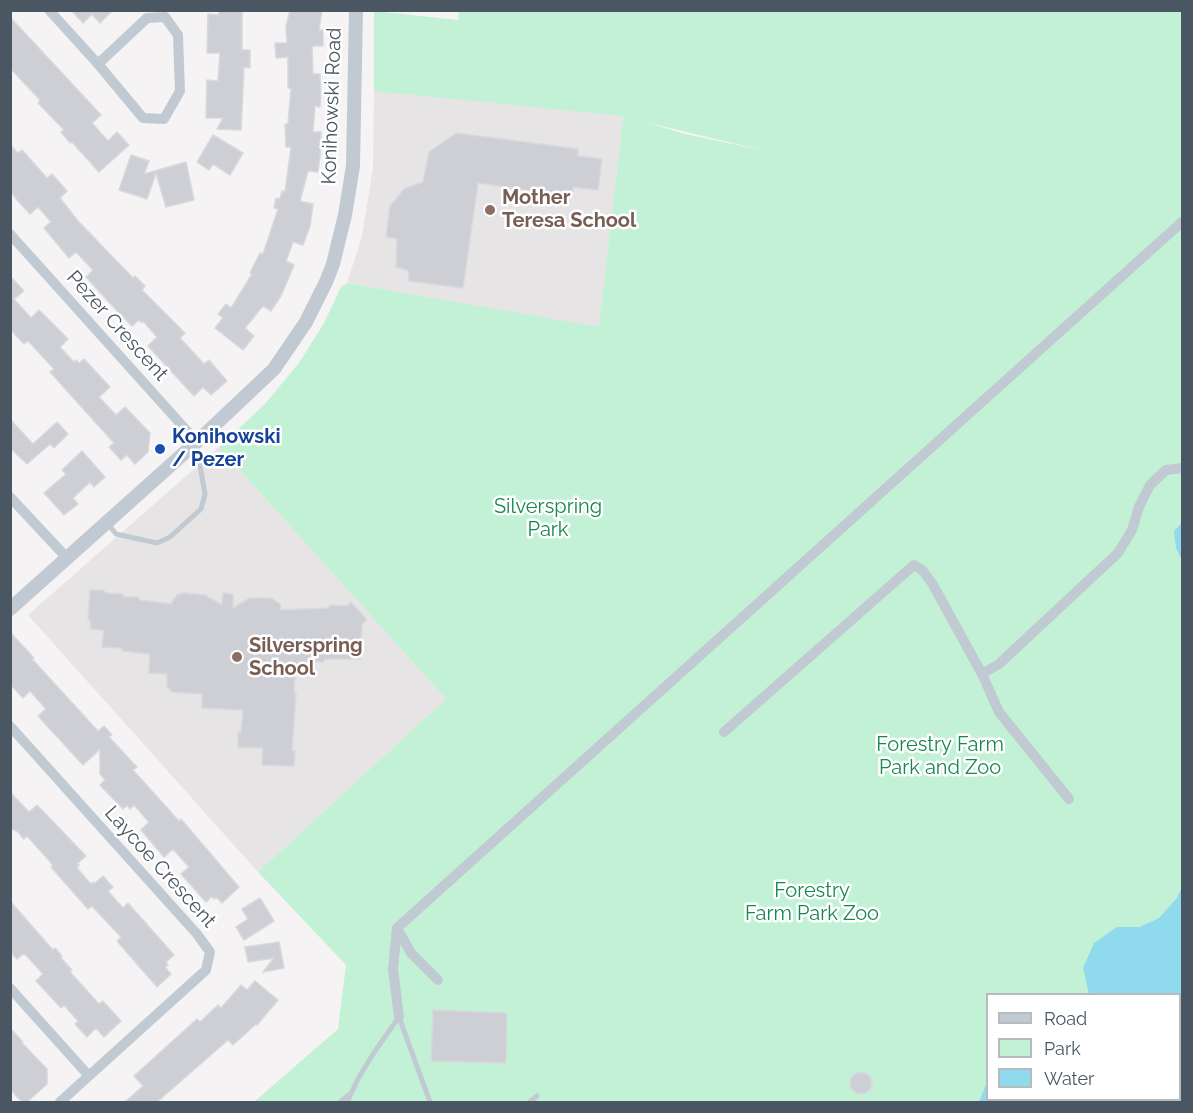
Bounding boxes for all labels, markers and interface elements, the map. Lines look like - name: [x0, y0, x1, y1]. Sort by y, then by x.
- street label: Konihowski Road: [317, 27, 347, 185]
- place label: Mother Teresa School: [502, 186, 636, 233]
- marker: Mother Teresa School: [483, 203, 497, 217]
- street label: Pezer Crescent: [61, 266, 173, 386]
- place label: Konihowski / Pezer: [172, 425, 280, 472]
- marker: Konihowski / Pezer: [153, 442, 167, 456]
- park label: Silverspring Park: [494, 495, 602, 542]
- place label: Silverspring School: [249, 634, 363, 681]
- marker: Silverspring School: [230, 650, 244, 664]
- park label: Forestry Farm Park and Zoo: [876, 733, 1004, 780]
- street label: Laycoe Crescent: [99, 801, 221, 933]
- park label: Forestry Farm Park Zoo: [745, 879, 879, 926]
- legend: [986, 993, 1181, 1101]
- text: Road: [1044, 1008, 1087, 1029]
- text: Park: [1044, 1038, 1081, 1059]
- text: Water: [1044, 1068, 1094, 1089]

